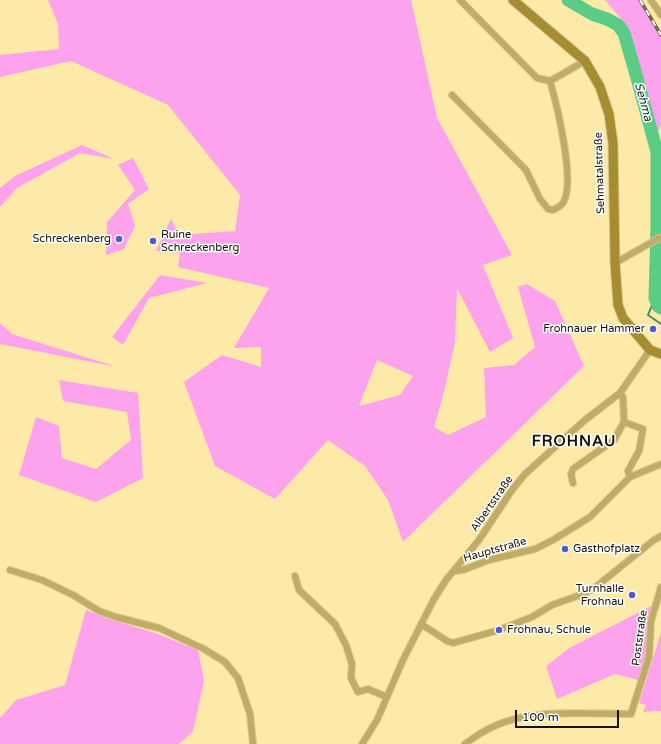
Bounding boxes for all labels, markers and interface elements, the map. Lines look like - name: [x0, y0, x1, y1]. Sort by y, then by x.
- water label: Sehma: [631, 81, 655, 123]
- street label: Sehmatalstraße: [592, 132, 608, 214]
- place label: Ruine Schreckenberg: [161, 228, 239, 254]
- place label: Schreckenberg: [33, 232, 111, 246]
- marker: Schreckenberg: [114, 234, 124, 244]
- marker: Ruine Schreckenberg: [148, 236, 158, 246]
- place label: Frohnauer Hammer: [543, 322, 645, 336]
- marker: Frohnauer Hammer: [648, 324, 658, 334]
- district label: FROHNAU: [532, 433, 616, 451]
- street label: Albertstraße: [468, 474, 516, 534]
- street label: Hauptstraße: [462, 535, 528, 565]
- place label: Gasthofplatz: [573, 542, 640, 556]
- marker: Gasthofplatz: [560, 544, 570, 554]
- place label: Turnhalle Frohnau: [576, 582, 624, 608]
- marker: Turnhalle Frohnau: [627, 590, 637, 600]
- street label: Poststraße: [630, 609, 650, 667]
- place label: Frohnau, Schule: [507, 623, 591, 637]
- marker: Frohnau, Schule: [494, 625, 504, 635]
- scale bar: [517, 702, 621, 728]
- text: 100 m: [522, 710, 559, 724]

